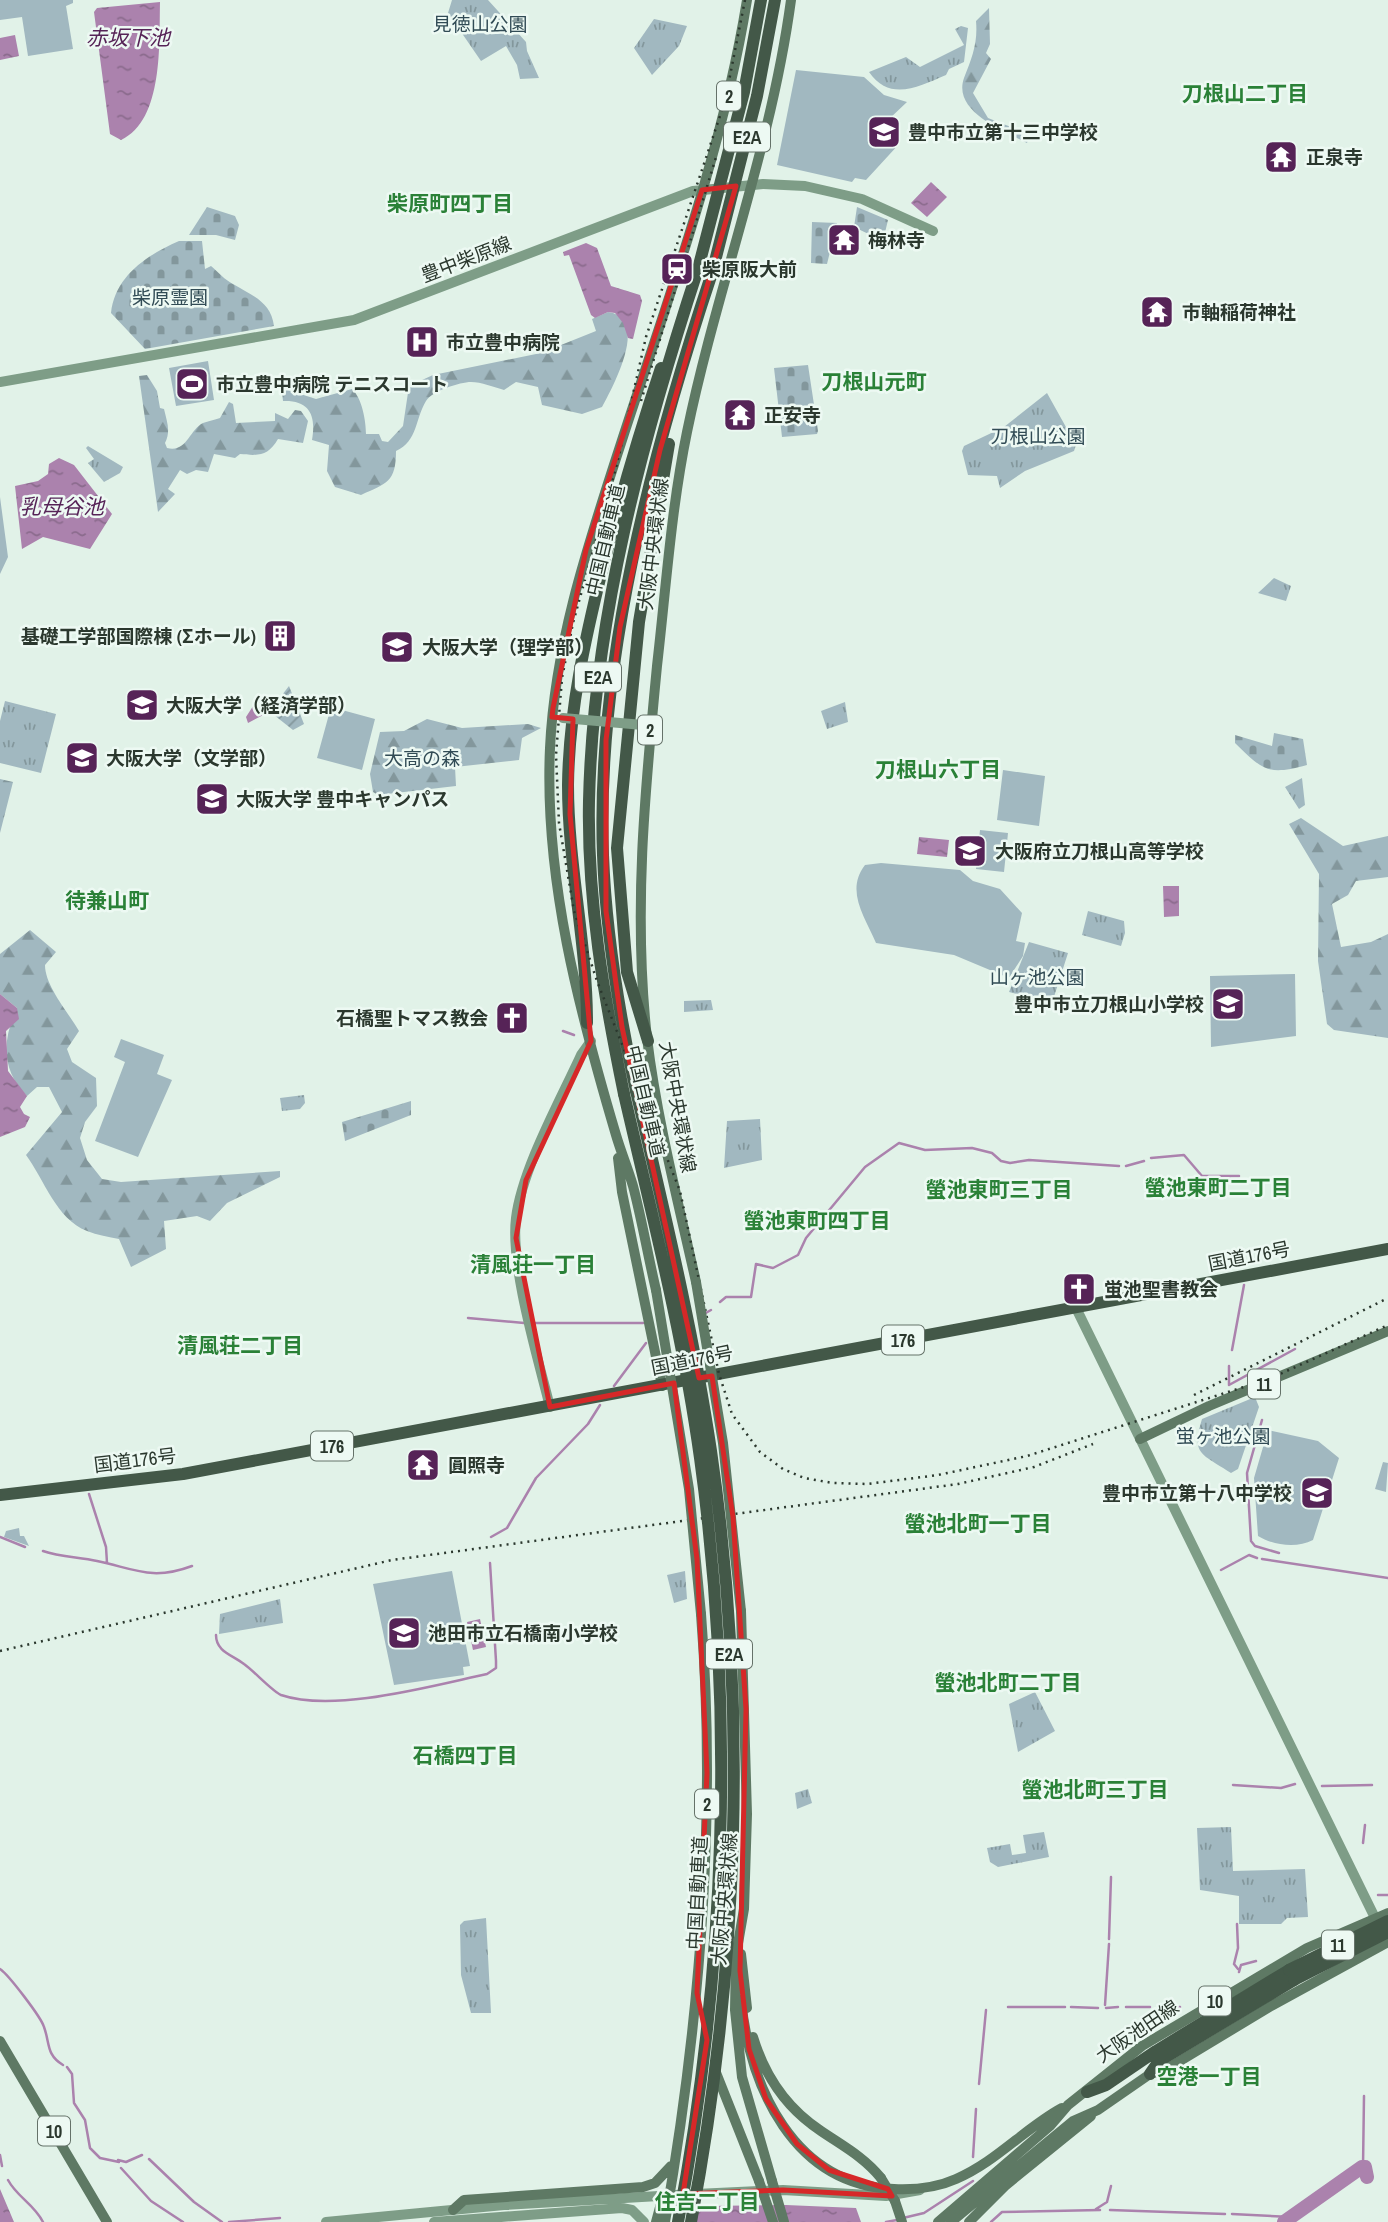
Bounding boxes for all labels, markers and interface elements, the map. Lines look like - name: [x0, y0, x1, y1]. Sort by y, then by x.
- park label: 見徳山公園: [432, 11, 528, 37]
- water label: 赤坂下池: [86, 23, 172, 52]
- district label: 刀根山二丁目: [1182, 79, 1308, 108]
- road number: 2: [717, 82, 741, 110]
- school or university icon: 豊中市立第十三中学校: [865, 113, 903, 151]
- place label: 豊中市立第十三中学校: [908, 119, 1098, 145]
- road number: E2A: [724, 122, 770, 152]
- temple icon: 正泉寺: [1262, 138, 1300, 176]
- place label: 正泉寺: [1306, 144, 1363, 170]
- district label: 柴原町四丁目: [387, 189, 513, 218]
- temple icon: 梅林寺: [825, 221, 863, 259]
- place label: 梅林寺: [868, 227, 925, 253]
- street label: 豊中柴原線: [417, 230, 515, 288]
- station icon: 柴原阪大前: [658, 250, 696, 288]
- place label: 柴原阪大前: [702, 256, 797, 282]
- park label: 柴原霊園: [132, 284, 208, 310]
- temple icon: 市軸稲荷神社: [1138, 293, 1176, 331]
- place label: 市軸稲荷神社: [1182, 299, 1296, 325]
- hospital icon: 市立豊中病院: [403, 323, 441, 361]
- place label: 市立豊中病院: [446, 329, 560, 355]
- sports icon: 市立豊中病院 テニスコート: [173, 365, 211, 403]
- district label: 刀根山元町: [822, 367, 927, 396]
- place label: 市立豊中病院 テニスコート: [216, 371, 448, 397]
- temple icon: 正安寺: [721, 396, 759, 434]
- place label: 正安寺: [764, 402, 821, 428]
- park label: 刀根山公園: [990, 423, 1086, 449]
- street label: 大阪中央環状線: [632, 476, 674, 612]
- street label: 中国自動車道: [580, 482, 630, 598]
- water label: 乳母谷池: [20, 492, 106, 521]
- building icon: 基礎工学部国際棟 (Σホール): [261, 617, 299, 655]
- place label: 基礎工学部国際棟 (Σホール): [21, 623, 256, 649]
- school or university icon: 大阪大学（理学部）: [378, 628, 416, 666]
- place label: 大阪大学（理学部）: [422, 634, 593, 660]
- road number: E2A: [575, 662, 621, 692]
- school or university icon: 大阪大学（経済学部）: [123, 686, 161, 724]
- place label: 大阪大学（経済学部）: [166, 692, 356, 718]
- road number: 2: [638, 716, 662, 744]
- school or university icon: 大阪大学（文学部）: [63, 739, 101, 777]
- place label: 大阪大学（文学部）: [106, 745, 277, 771]
- park label: 大高の森: [384, 745, 460, 771]
- district label: 刀根山六丁目: [875, 755, 1001, 784]
- school or university icon: 大阪大学 豊中キャンパス: [193, 780, 231, 818]
- place label: 大阪大学 豊中キャンパス: [236, 786, 449, 812]
- school or university icon: 大阪府立刀根山高等学校: [951, 832, 989, 870]
- place label: 大阪府立刀根山高等学校: [995, 838, 1204, 864]
- district label: 待兼山町: [65, 886, 149, 915]
- park label: 山ヶ池公園: [989, 964, 1085, 990]
- school or university icon: 豊中市立刀根山小学校: [1209, 985, 1247, 1023]
- place label: 豊中市立刀根山小学校: [1014, 991, 1204, 1017]
- church icon: 石橋聖トマス教会: [493, 999, 531, 1037]
- place label: 石橋聖トマス教会: [336, 1005, 488, 1031]
- street label: 大阪中央環状線: [654, 1039, 702, 1175]
- street label: 中国自動車道: [621, 1043, 671, 1159]
- district label: 螢池東町二丁目: [1145, 1173, 1292, 1202]
- district label: 螢池東町三丁目: [926, 1175, 1073, 1204]
- district label: 螢池東町四丁目: [744, 1206, 891, 1235]
- street label: 国道176号: [1206, 1235, 1292, 1277]
- district label: 清風荘一丁目: [470, 1250, 596, 1279]
- church icon: 蛍池聖書教会: [1060, 1270, 1098, 1308]
- place label: 蛍池聖書教会: [1104, 1276, 1218, 1302]
- road number: 176: [882, 1325, 924, 1354]
- district label: 清風荘二丁目: [177, 1331, 303, 1360]
- street label: 国道176号: [649, 1339, 735, 1381]
- road number: 11: [1248, 1370, 1280, 1399]
- park label: 蛍ヶ池公園: [1175, 1423, 1271, 1449]
- road number: 176: [311, 1432, 353, 1461]
- street label: 国道176号: [92, 1442, 178, 1478]
- temple icon: 圓照寺: [404, 1446, 442, 1484]
- place label: 圓照寺: [448, 1452, 505, 1478]
- school or university icon: 豊中市立第十八中学校: [1298, 1474, 1336, 1512]
- place label: 豊中市立第十八中学校: [1102, 1480, 1292, 1506]
- district label: 螢池北町一丁目: [905, 1509, 1052, 1538]
- school or university icon: 池田市立石橋南小学校: [385, 1614, 423, 1652]
- place label: 池田市立石橋南小学校: [428, 1620, 618, 1646]
- road number: E2A: [706, 1639, 752, 1668]
- district label: 螢池北町二丁目: [935, 1668, 1082, 1697]
- district label: 石橋四丁目: [413, 1741, 518, 1770]
- district label: 螢池北町三丁目: [1022, 1775, 1169, 1804]
- road number: 2: [695, 1790, 719, 1818]
- street label: 大阪中央環状線: [705, 1832, 743, 1966]
- street label: 中国自動車道: [681, 1835, 713, 1951]
- road number: 11: [1322, 1930, 1354, 1959]
- road number: 10: [1199, 1986, 1231, 2015]
- street label: 大阪池田線: [1090, 1994, 1184, 2068]
- district label: 空港一丁目: [1157, 2062, 1262, 2091]
- road number: 10: [38, 2116, 70, 2146]
- district label: 住吉二丁目: [655, 2187, 760, 2216]

